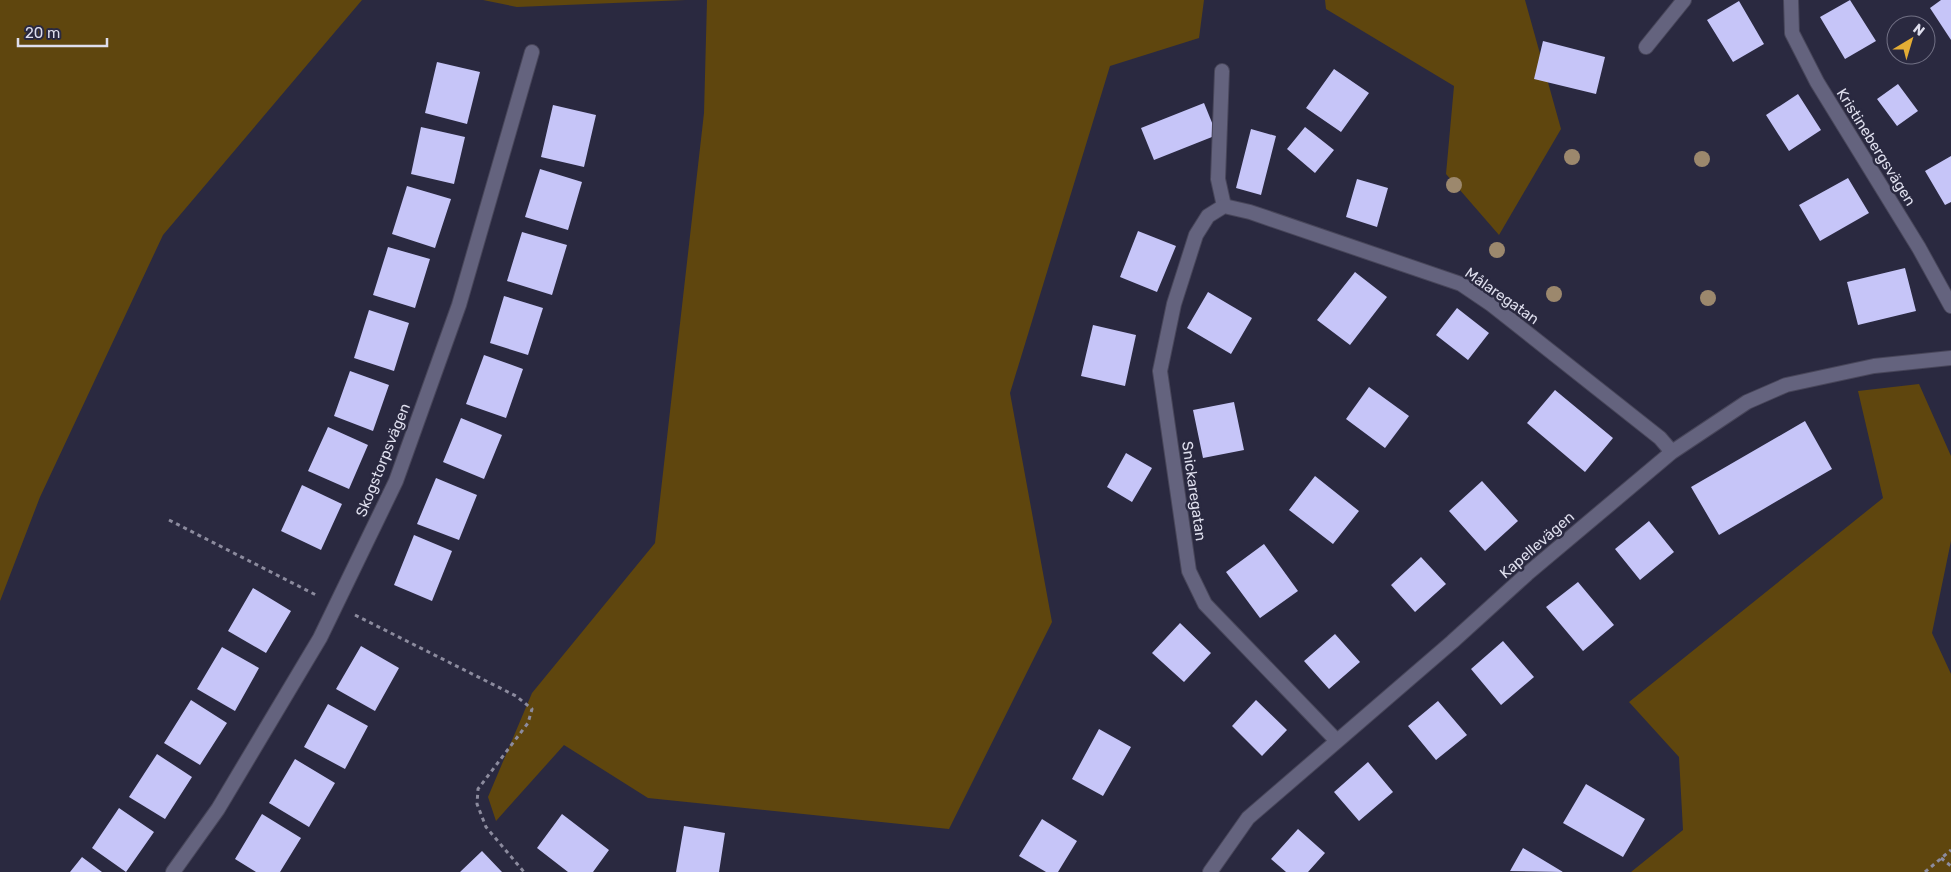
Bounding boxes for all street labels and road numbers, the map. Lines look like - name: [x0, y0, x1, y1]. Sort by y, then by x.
- street label: Kristinebergsvägen: [1833, 85, 1919, 209]
- street label: Målaregatan: [1461, 264, 1543, 328]
- street label: Skogstorpsvägen: [352, 400, 414, 520]
- street label: Snickaregatan: [1178, 440, 1210, 542]
- street label: Kapellevägen: [1496, 508, 1578, 582]

